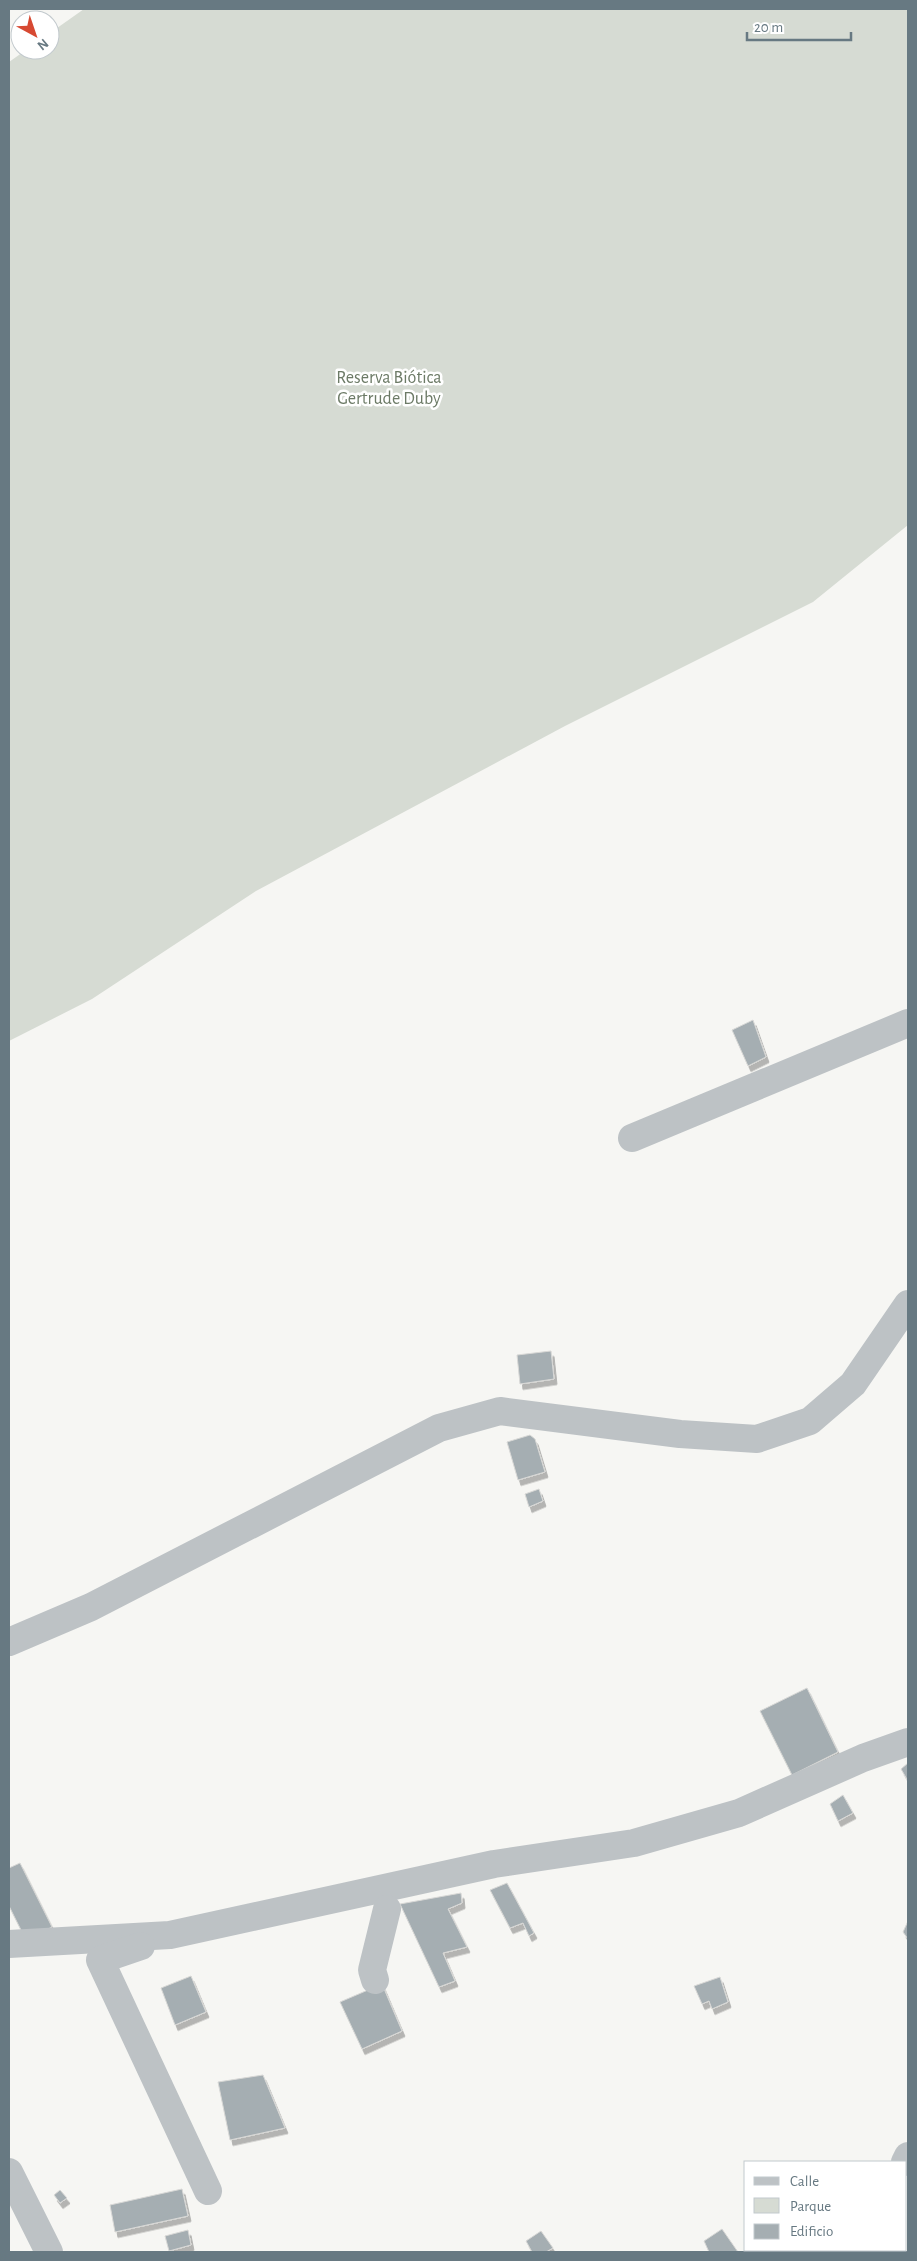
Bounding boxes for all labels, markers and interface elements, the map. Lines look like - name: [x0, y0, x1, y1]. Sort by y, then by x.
- north arrow: [10, 10, 60, 60]
- scale bar: [747, 10, 851, 42]
- text: 20 m: [754, 20, 783, 35]
- text: N: [34, 36, 51, 53]
- park label: Reserva Biótica Gertrude Duby: [336, 369, 442, 408]
- legend: [744, 2161, 907, 2251]
- text: Calle: [790, 2174, 819, 2189]
- text: Parque: [790, 2199, 831, 2214]
- text: Edificio: [790, 2224, 833, 2239]

